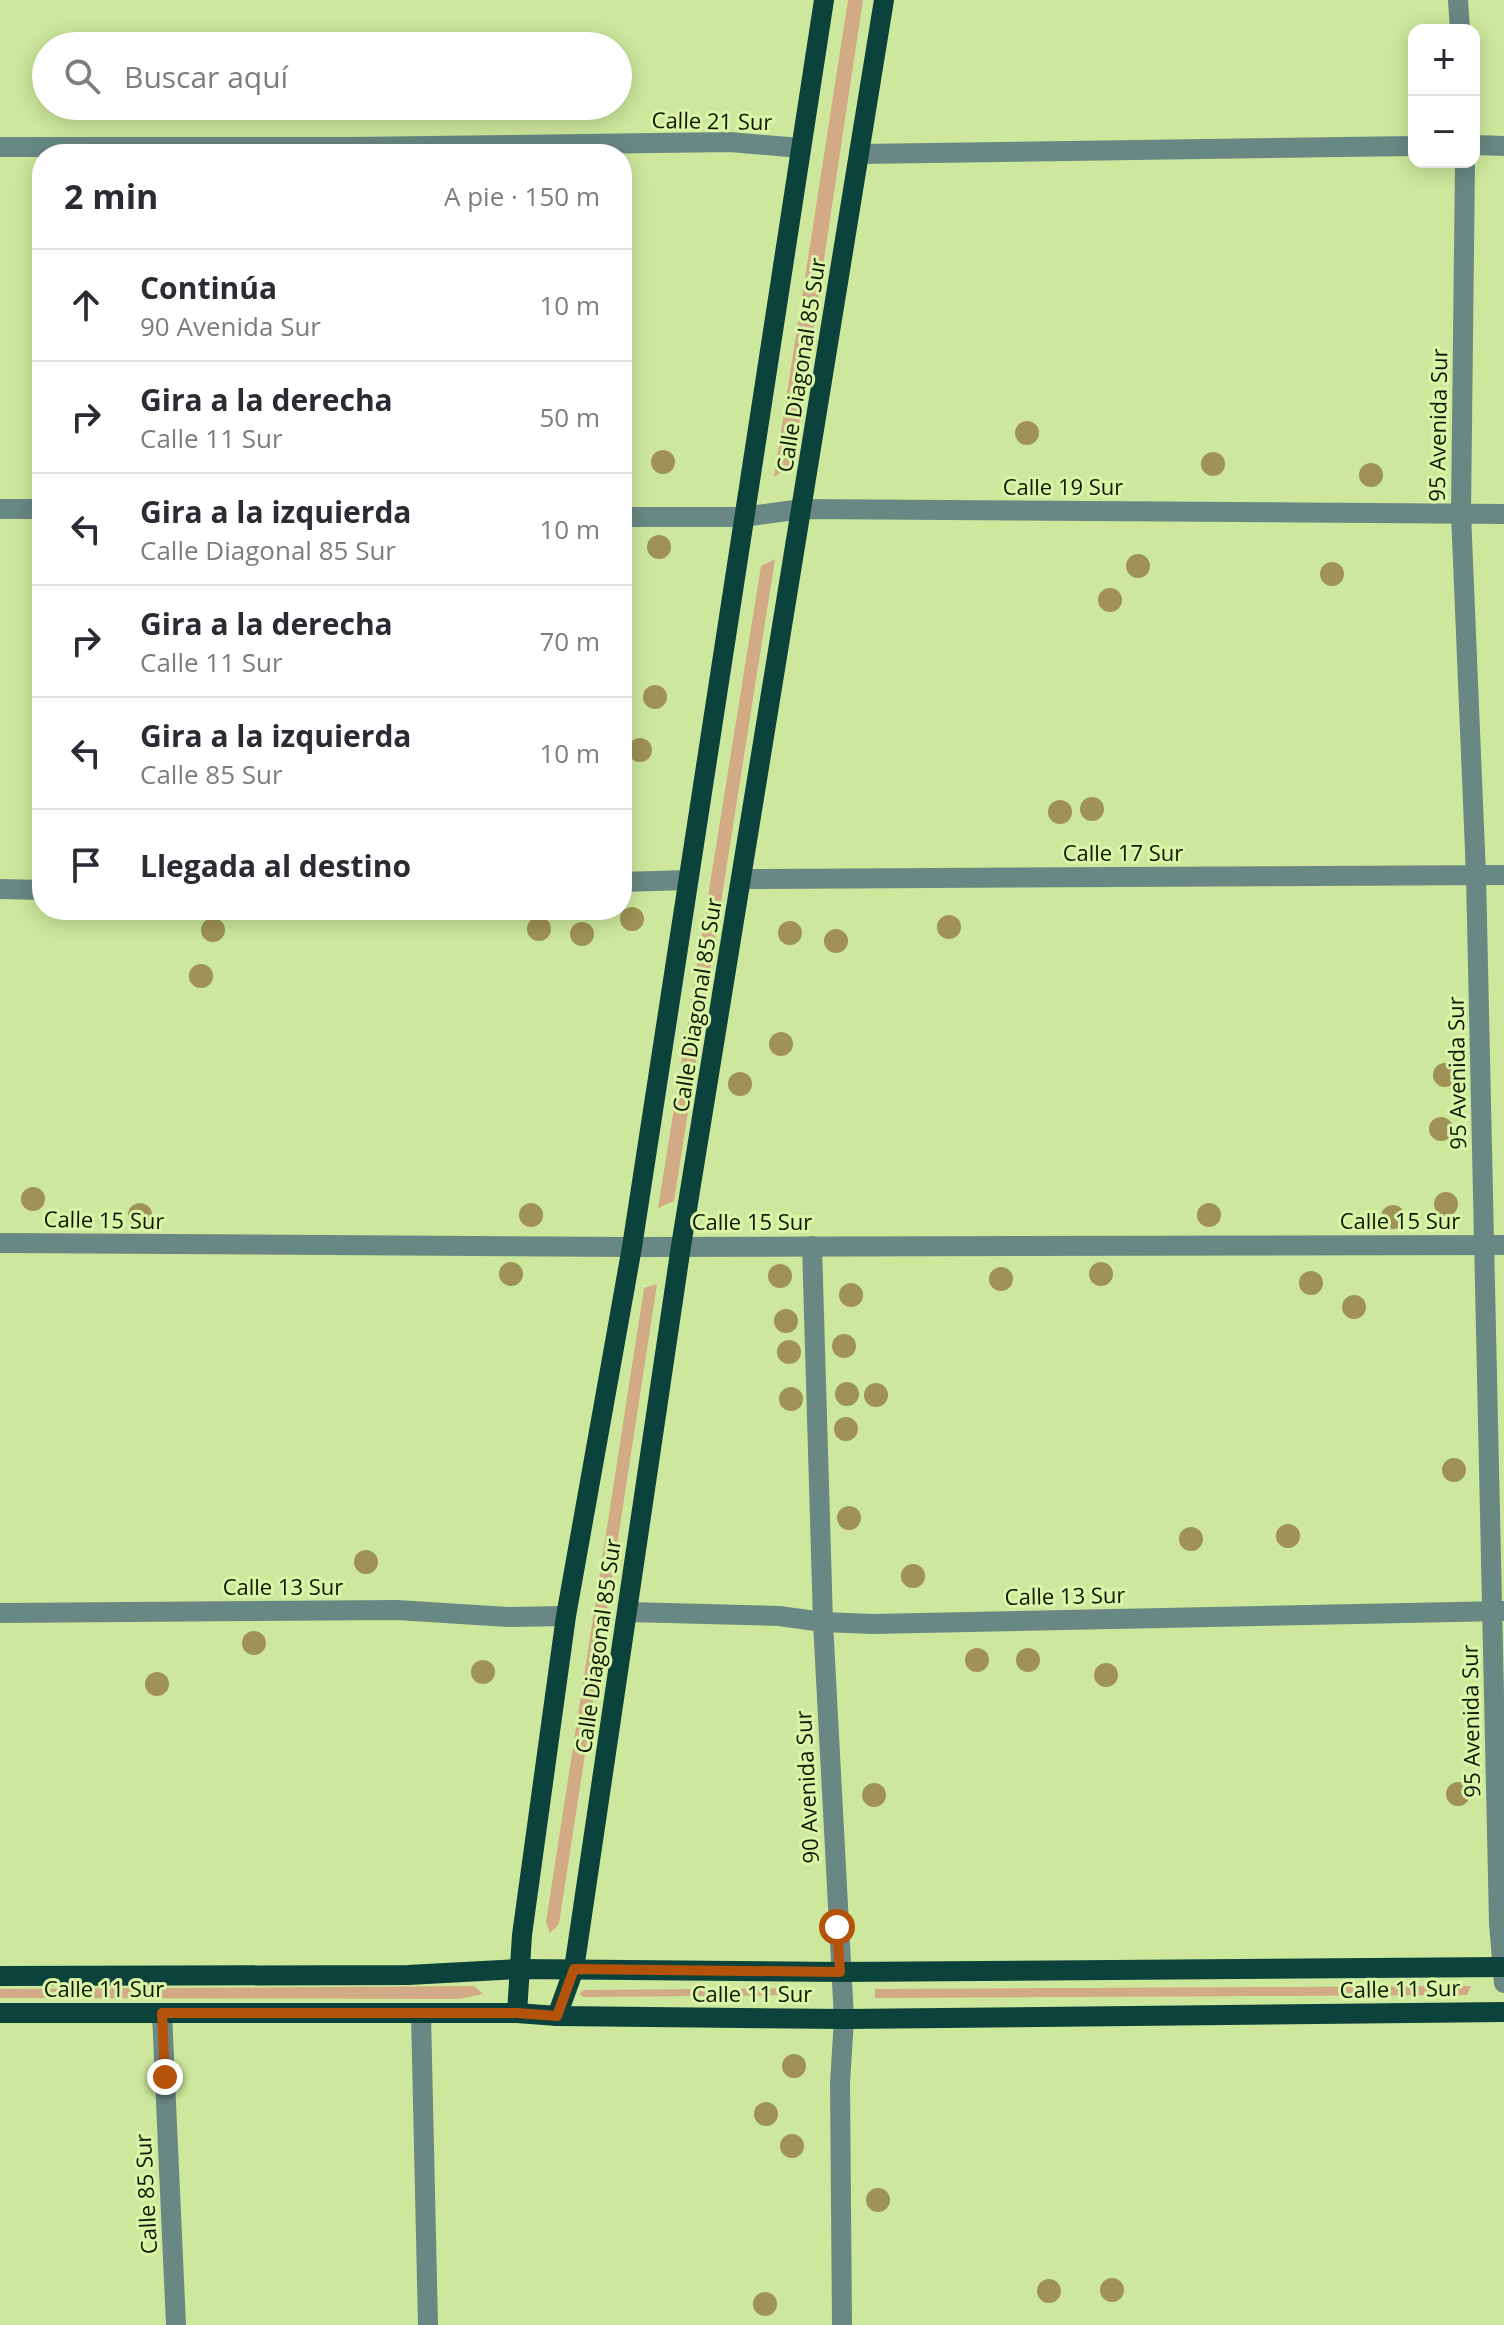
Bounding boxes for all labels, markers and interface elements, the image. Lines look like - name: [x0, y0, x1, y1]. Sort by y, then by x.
- map controls: [1408, 24, 1480, 168]
- button: +: [1408, 24, 1480, 96]
- search box: [32, 32, 632, 120]
- icon: search: [60, 54, 104, 98]
- text: Buscar aquí: [124, 56, 288, 97]
- button: −: [1408, 96, 1480, 168]
- street label: Calle 21 Sur: [651, 104, 773, 136]
- text: 2 min: [64, 173, 158, 219]
- text: A pie · 150 m: [444, 178, 600, 214]
- street label: Calle Diagonal 85 Sur: [768, 256, 832, 474]
- text: Continúa: [140, 267, 277, 308]
- icon: ahead: [64, 283, 108, 327]
- text: 10 m: [539, 287, 600, 323]
- text: 90 Avenida Sur: [140, 308, 321, 344]
- street label: 95 Avenida Sur: [1421, 348, 1453, 502]
- text: Gira a la derecha: [140, 379, 393, 420]
- icon: right: [64, 395, 108, 439]
- text: 50 m: [539, 399, 600, 435]
- text: Calle 11 Sur: [140, 420, 283, 456]
- street label: Calle 19 Sur: [1003, 471, 1123, 501]
- text: Gira a la izquierda: [140, 491, 412, 532]
- icon: left: [64, 507, 108, 551]
- text: 10 m: [539, 511, 600, 547]
- text: Calle Diagonal 85 Sur: [140, 532, 396, 568]
- text: Gira a la derecha: [140, 603, 393, 644]
- icon: right: [64, 619, 108, 663]
- text: 70 m: [539, 623, 600, 659]
- text: Calle 11 Sur: [140, 644, 283, 680]
- text: Gira a la izquierda: [140, 715, 412, 756]
- icon: left: [64, 731, 108, 775]
- text: 10 m: [539, 735, 600, 771]
- text: Calle 85 Sur: [140, 756, 283, 792]
- street label: Calle 17 Sur: [1063, 837, 1183, 867]
- icon: arrive: [64, 843, 108, 887]
- text: Llegada al destino: [140, 845, 411, 886]
- street label: Calle Diagonal 85 Sur: [664, 896, 728, 1114]
- street label: 95 Avenida Sur: [1440, 996, 1472, 1150]
- street label: Calle 15 Sur: [43, 1203, 165, 1235]
- street label: Calle 15 Sur: [1340, 1205, 1460, 1235]
- street label: Calle 15 Sur: [692, 1206, 812, 1236]
- street label: Calle Diagonal 85 Sur: [567, 1537, 627, 1755]
- street label: Calle 13 Sur: [223, 1571, 343, 1601]
- street label: Calle 13 Sur: [1004, 1579, 1126, 1611]
- street label: 95 Avenida Sur: [1454, 1644, 1486, 1798]
- street label: 90 Avenida Sur: [787, 1710, 825, 1864]
- route start: [819, 1909, 855, 1945]
- street label: Calle 11 Sur: [1339, 1972, 1461, 2004]
- street label: Calle 11 Sur: [44, 1973, 164, 2003]
- street label: Calle 11 Sur: [692, 1978, 812, 2008]
- route end: [147, 2059, 183, 2095]
- street label: Calle 85 Sur: [127, 2133, 163, 2255]

